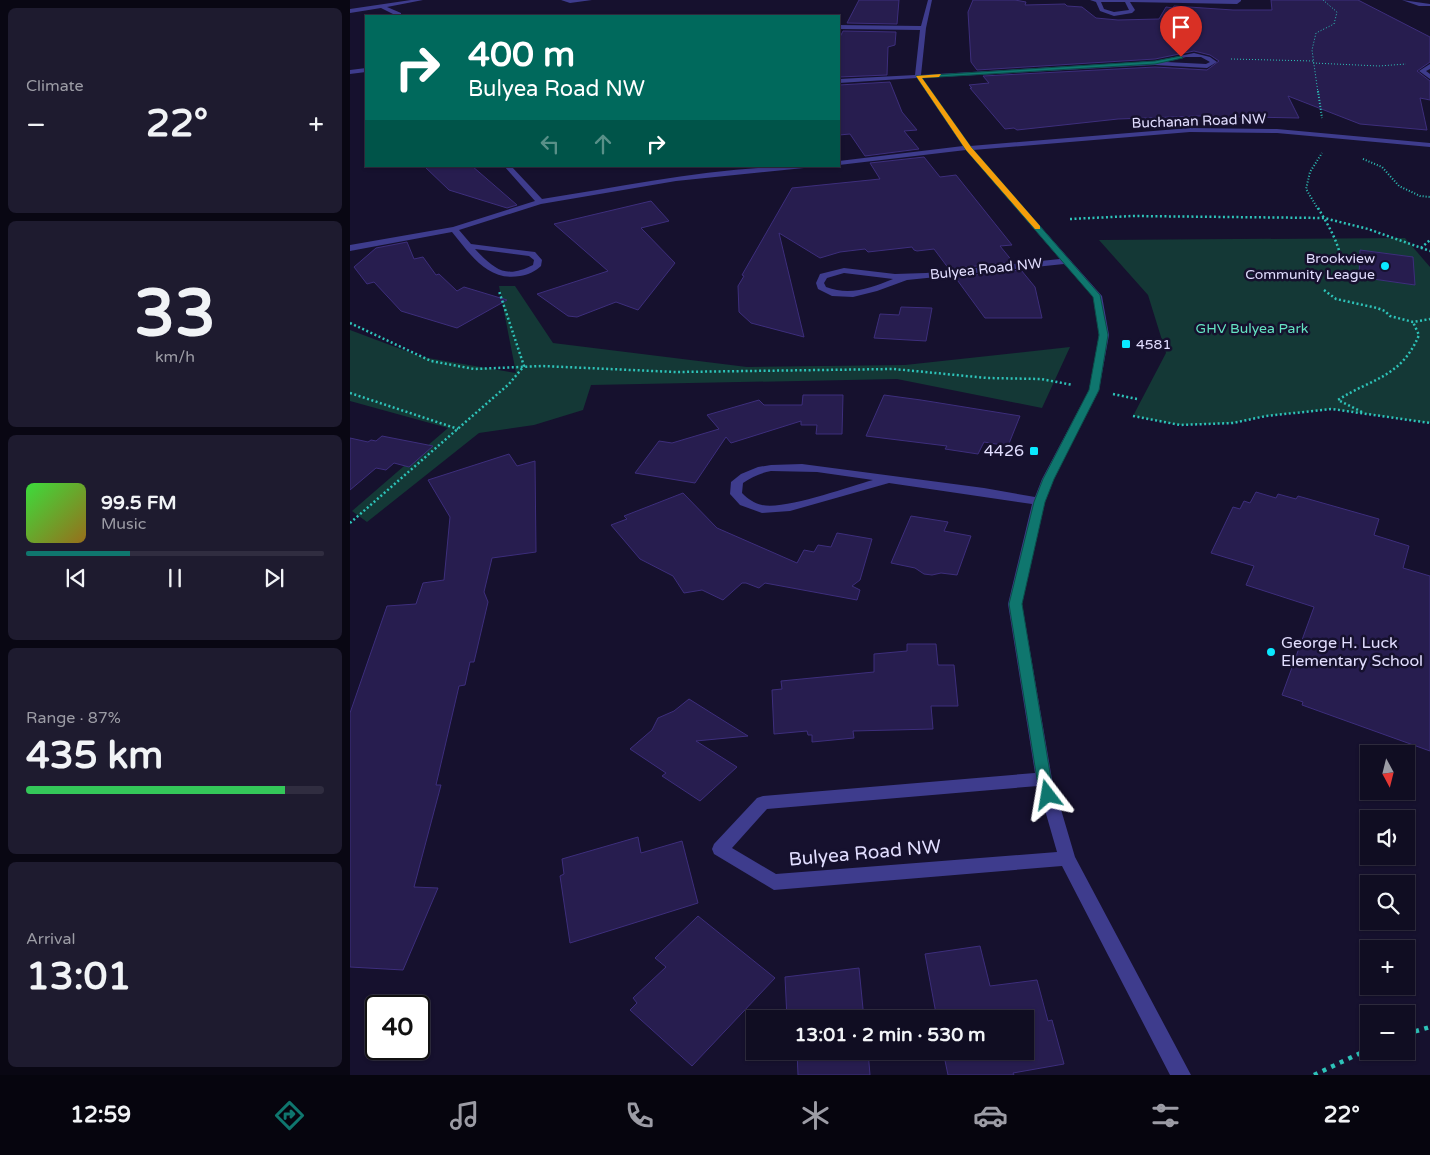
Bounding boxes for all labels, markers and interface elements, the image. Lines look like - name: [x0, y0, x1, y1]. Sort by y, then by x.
- pin: [1160, 6, 1202, 57]
- icon: arrive: [1167, 13, 1195, 41]
- text: 400 m: [468, 34, 575, 76]
- icon: right: [385, 35, 450, 100]
- text: Climate: [26, 76, 84, 96]
- text: Bulyea Road NW: [468, 76, 645, 102]
- text: 22°: [146, 101, 208, 147]
- text: −: [26, 108, 46, 142]
- text: +: [308, 108, 324, 142]
- street label: Buchanan Road NW: [1131, 110, 1267, 132]
- icon: left: [536, 130, 564, 158]
- icon: ahead: [589, 130, 617, 158]
- icon: right: [642, 130, 670, 158]
- place label: Brookview Community League: [1245, 250, 1375, 283]
- street label: Bulyea Road NW: [929, 255, 1043, 283]
- marker: Brookview Community League: [1379, 260, 1391, 272]
- text: 33: [134, 275, 216, 354]
- park label: GHV Bulyea Park: [1196, 320, 1309, 337]
- place label: 4581: [1136, 336, 1171, 353]
- marker: 4581: [1120, 338, 1132, 350]
- text: km/h: [155, 347, 195, 367]
- place label: 4426: [984, 441, 1024, 461]
- marker: 4426: [1028, 445, 1040, 457]
- text: 99.5 FM: [101, 492, 177, 514]
- text: Music: [101, 514, 146, 534]
- icon: previous: [62, 564, 90, 592]
- icon: pause: [161, 564, 189, 592]
- icon: next: [260, 564, 288, 592]
- place label: George H. Luck Elementary School: [1281, 633, 1423, 671]
- marker: George H. Luck Elementary School: [1265, 646, 1277, 658]
- text: Range · 87%: [26, 708, 121, 728]
- text: 435 km: [26, 733, 163, 779]
- north arrow: [1360, 745, 1415, 800]
- map controls: [1360, 745, 1415, 1060]
- position arrow: [1021, 768, 1073, 820]
- button: sound: [1360, 810, 1415, 865]
- street label: Bulyea Road NW: [788, 835, 942, 871]
- button: search: [1360, 875, 1415, 930]
- text: Arrival: [26, 929, 75, 949]
- button: +: [1360, 940, 1415, 995]
- text: 13:01: [26, 954, 131, 1000]
- speed limit sign: 40: [365, 995, 430, 1060]
- button: −: [1360, 1005, 1415, 1060]
- text: 13:01 · 2 min · 530 m: [794, 1024, 986, 1046]
- icon: directions: [272, 1098, 307, 1133]
- icon: music: [447, 1098, 482, 1133]
- icon: phone: [622, 1098, 657, 1133]
- icon: climate: [798, 1098, 833, 1133]
- icon: car: [973, 1098, 1008, 1133]
- icon: filters: [1148, 1098, 1183, 1133]
- text: 12:59: [70, 1102, 131, 1128]
- text: 22°: [1324, 1102, 1360, 1128]

